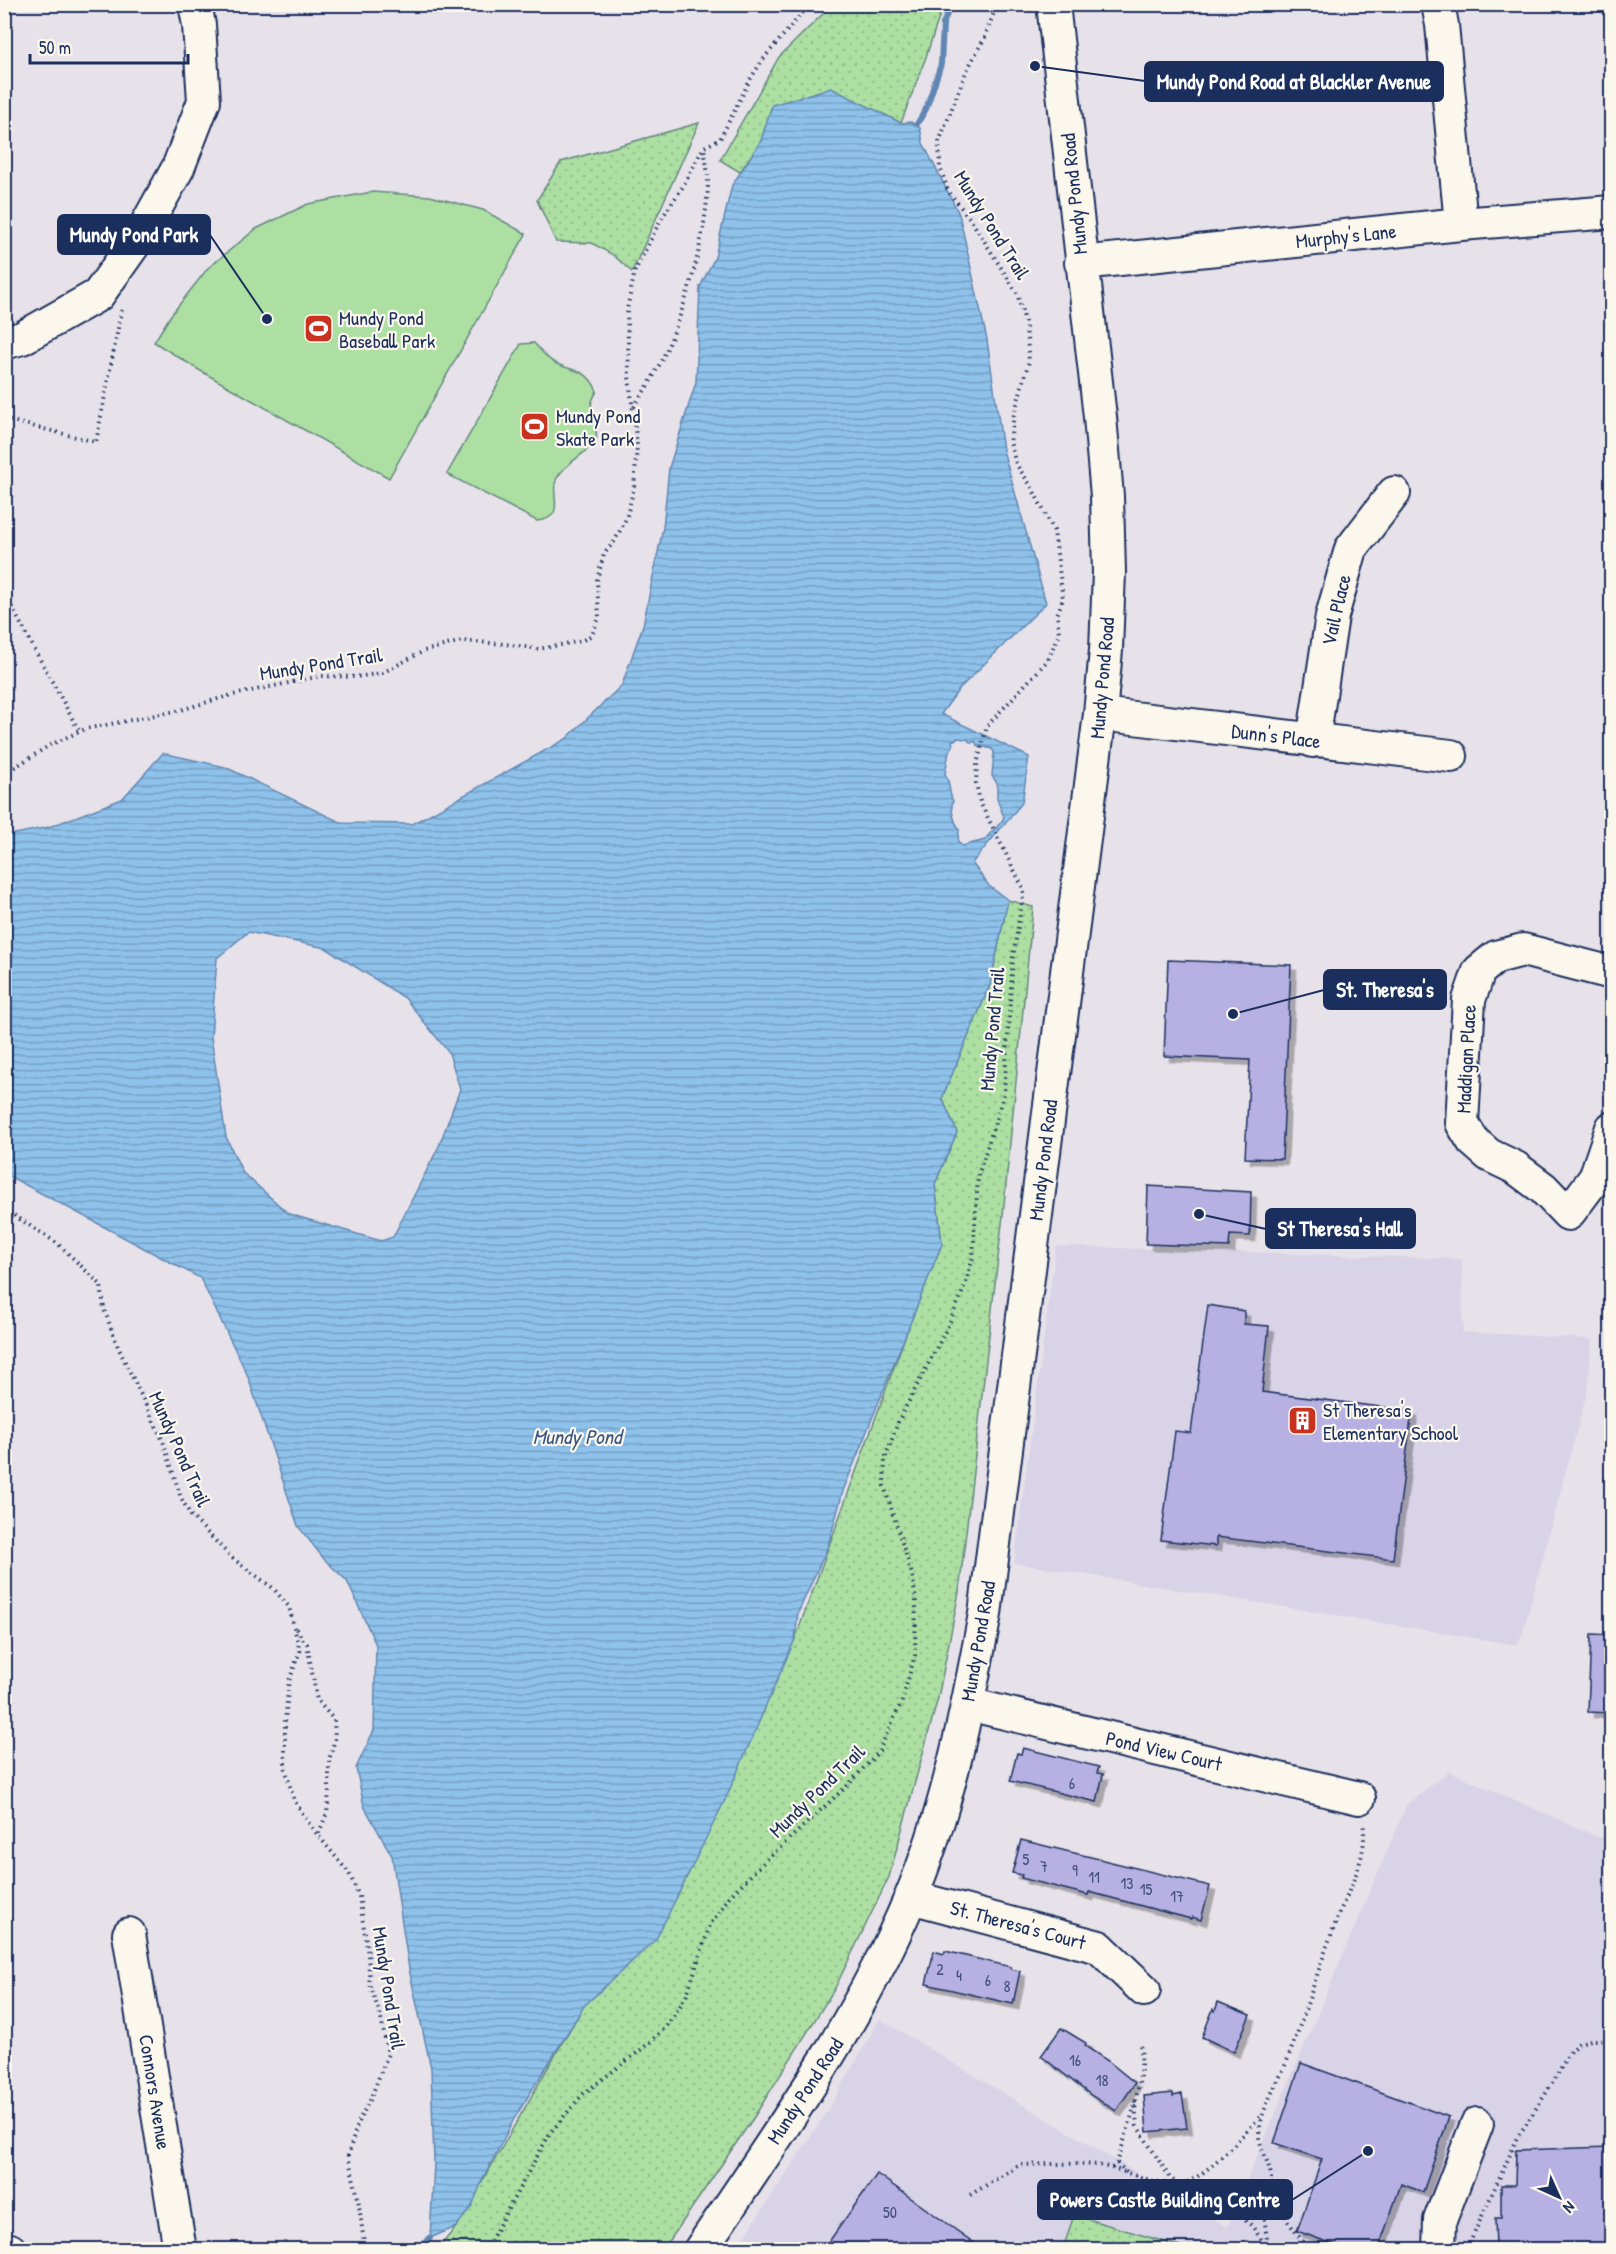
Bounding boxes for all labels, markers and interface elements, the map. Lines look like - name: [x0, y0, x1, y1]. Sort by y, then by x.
- scale bar: [30, 27, 188, 65]
- text: 50 m: [39, 35, 71, 60]
- callout: Mundy Pond Road at Blackler Avenue: [1145, 62, 1443, 101]
- text: Mundy Pond Road at Blackler Avenue: [1157, 67, 1432, 97]
- street label: Mundy Pond Road: [1054, 132, 1093, 256]
- street label: Mundy Pond Trail: [948, 165, 1037, 285]
- callout: Mundy Pond Park: [58, 215, 210, 254]
- street label: Murphy's Lane: [1294, 217, 1398, 254]
- text: Mundy Pond Park: [70, 220, 199, 250]
- place label: Mundy Pond Baseball Park: [339, 304, 435, 354]
- sports icon: Mundy Pond Baseball Park: [302, 313, 334, 345]
- place label: Mundy Pond Skate Park: [556, 402, 641, 452]
- sports icon: Mundy Pond Skate Park: [519, 411, 551, 443]
- street label: Vail Place: [1314, 572, 1357, 648]
- street label: Mundy Pond Road: [1083, 616, 1120, 740]
- street label: Mundy Pond Trail: [258, 640, 385, 687]
- street label: Dunn's Place: [1230, 717, 1322, 754]
- street label: Mundy Pond Trail: [973, 966, 1010, 1092]
- callout: St. Theresa's: [1324, 970, 1446, 1009]
- text: St. Theresa's: [1336, 975, 1434, 1004]
- street label: Maddigan Place: [1449, 1004, 1482, 1114]
- street label: Mundy Pond Road: [1022, 1098, 1063, 1222]
- callout: St Theresa's Hall: [1266, 1209, 1415, 1248]
- text: St Theresa's Hall: [1278, 1214, 1403, 1243]
- street label: Mundy Pond Trail: [143, 1387, 218, 1511]
- place label: St Theresa's Elementary School: [1323, 1396, 1459, 1446]
- building icon: St Theresa's Elementary School: [1286, 1405, 1318, 1437]
- water label: Mundy Pond: [533, 1422, 625, 1451]
- street label: Mundy Pond Road: [954, 1578, 1001, 1703]
- street label: Pond View Court: [1103, 1724, 1226, 1777]
- street label: Mundy Pond Trail: [763, 1738, 871, 1843]
- house number: 6: [1069, 1772, 1075, 1794]
- house number: 5: [1023, 1848, 1030, 1870]
- house number: 7: [1040, 1855, 1048, 1877]
- house number: 9: [1072, 1859, 1078, 1881]
- house number: 11: [1088, 1866, 1100, 1888]
- house number: 13: [1121, 1872, 1133, 1894]
- house number: 15: [1140, 1878, 1153, 1900]
- house number: 17: [1170, 1885, 1184, 1907]
- street label: St. Theresa's Court: [947, 1893, 1090, 1956]
- street label: Mundy Pond Trail: [366, 1925, 413, 2052]
- house number: 2: [936, 1958, 944, 1980]
- house number: 4: [956, 1964, 962, 1986]
- house number: 6: [985, 1969, 991, 1991]
- house number: 8: [1004, 1975, 1011, 1997]
- street label: Mundy Pond Road: [760, 2032, 849, 2149]
- street label: Connors Avenue: [133, 2033, 178, 2151]
- house number: 16: [1069, 2049, 1081, 2071]
- house number: 18: [1096, 2069, 1108, 2091]
- north arrow: [1529, 2167, 1589, 2227]
- callout: Powers Castle Building Centre: [1038, 2180, 1292, 2219]
- text: Powers Castle Building Centre: [1050, 2185, 1281, 2215]
- text: N: [1558, 2197, 1580, 2219]
- house number: 50: [883, 2201, 897, 2223]

